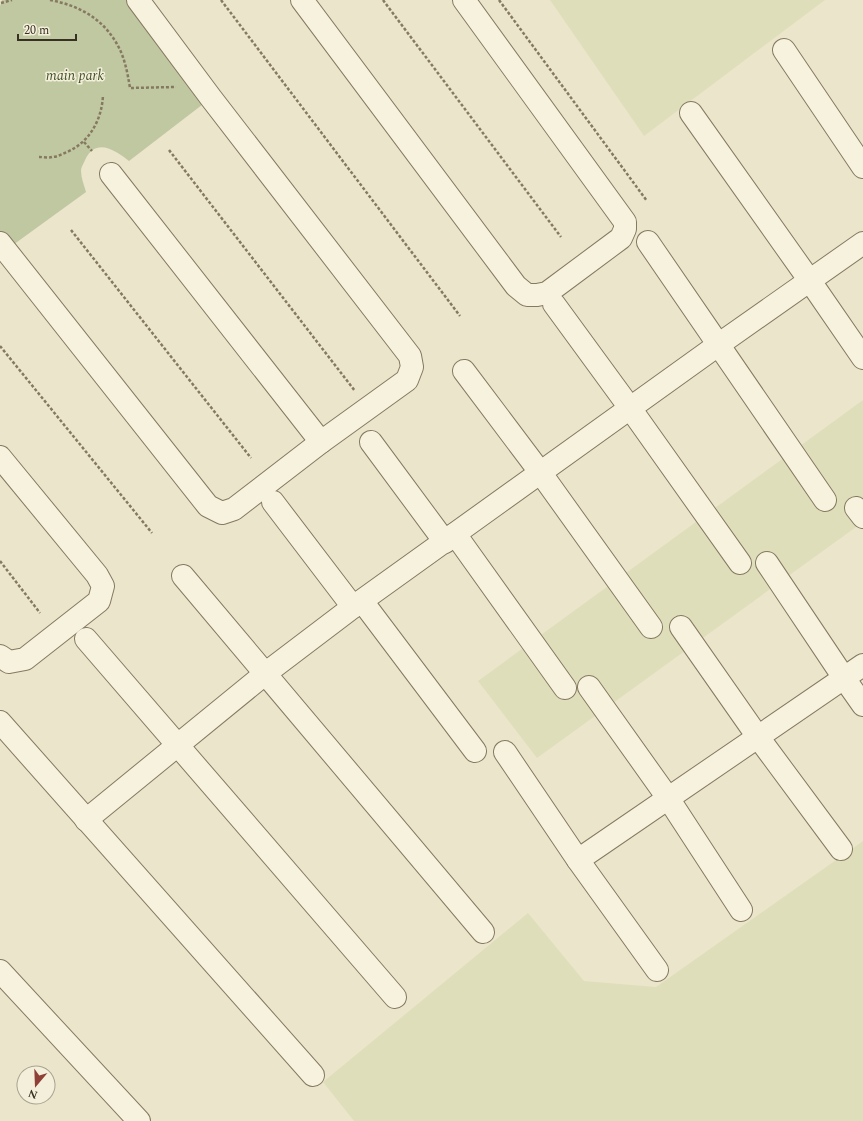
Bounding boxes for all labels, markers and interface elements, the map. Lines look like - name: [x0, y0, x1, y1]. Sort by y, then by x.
- scale bar: [18, 16, 76, 42]
- text: 20 m: [24, 21, 49, 40]
- park label: main park: [46, 65, 104, 86]
- north arrow: [16, 1065, 56, 1105]
- text: N: [26, 1084, 40, 1103]

